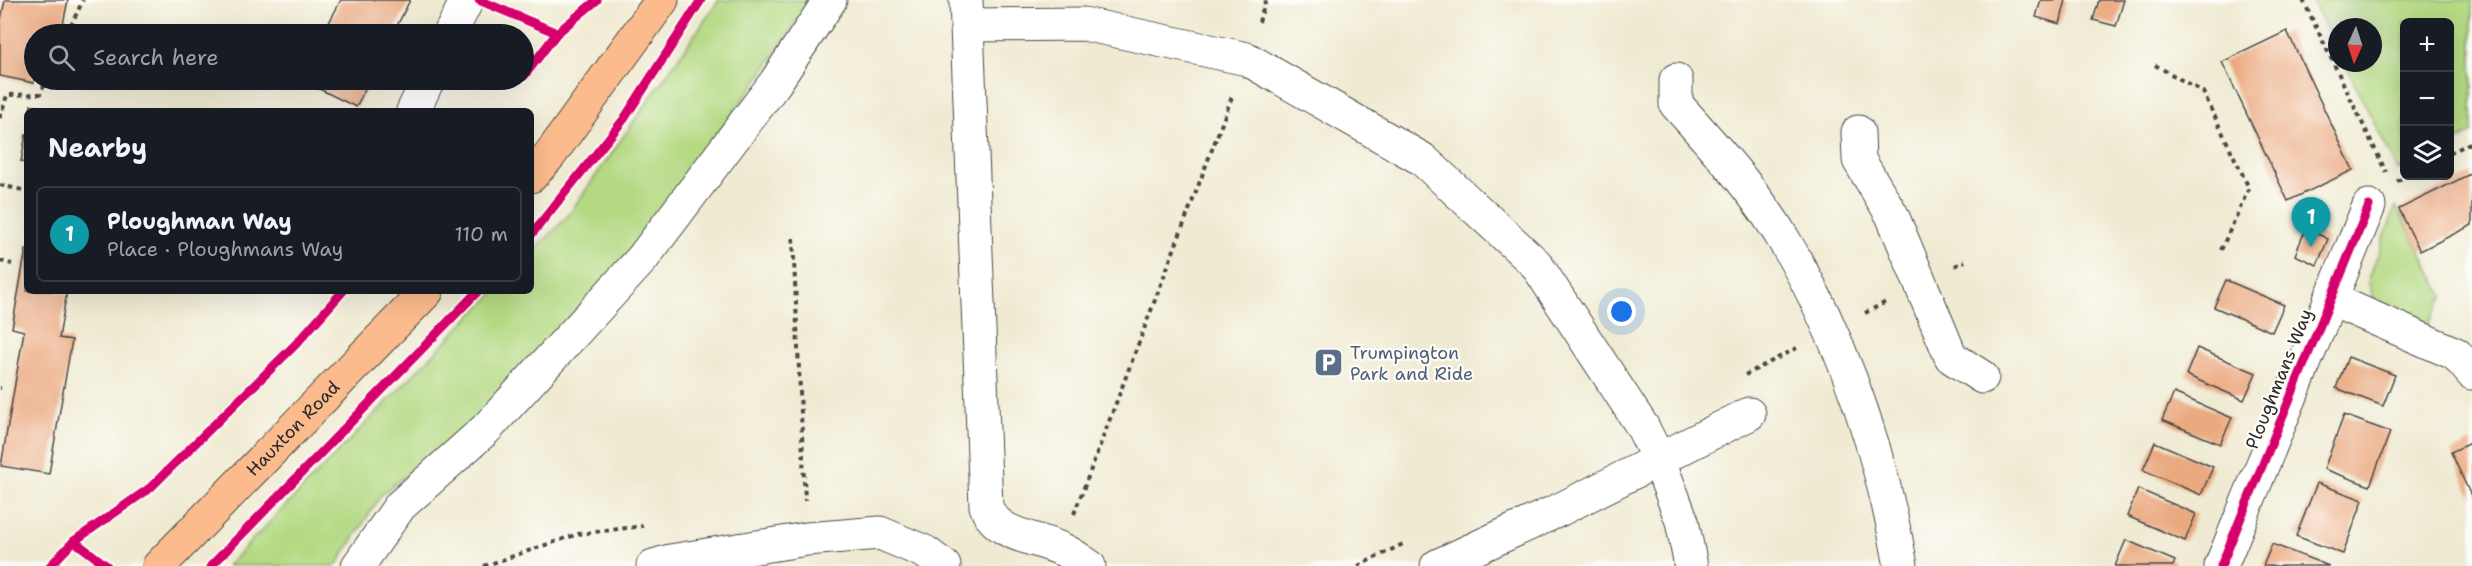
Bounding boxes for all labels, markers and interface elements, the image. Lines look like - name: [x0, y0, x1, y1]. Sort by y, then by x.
- north arrow: [2328, 18, 2382, 72]
- map controls: [2400, 18, 2454, 180]
- button: +: [2400, 18, 2454, 72]
- search box: [24, 24, 534, 90]
- icon: search: [45, 41, 78, 74]
- text: Search here: [93, 43, 219, 72]
- button: −: [2400, 72, 2454, 126]
- button: layers: [2400, 126, 2454, 180]
- text: Nearby: [48, 130, 147, 165]
- pin: 1: [2292, 198, 2330, 247]
- text: Ploughman Way: [107, 207, 292, 236]
- text: 1: [65, 221, 74, 247]
- text: 110 m: [454, 221, 508, 247]
- text: Place · Ploughmans Way: [107, 236, 343, 262]
- your location: [1607, 297, 1636, 326]
- street label: Ploughmans Way: [2240, 305, 2318, 453]
- place label: Trumpington Park and Ride: [1350, 341, 1473, 386]
- parking icon: Trumpington Park and Ride: [1313, 347, 1345, 379]
- street label: Hauxton Road: [241, 376, 345, 481]

